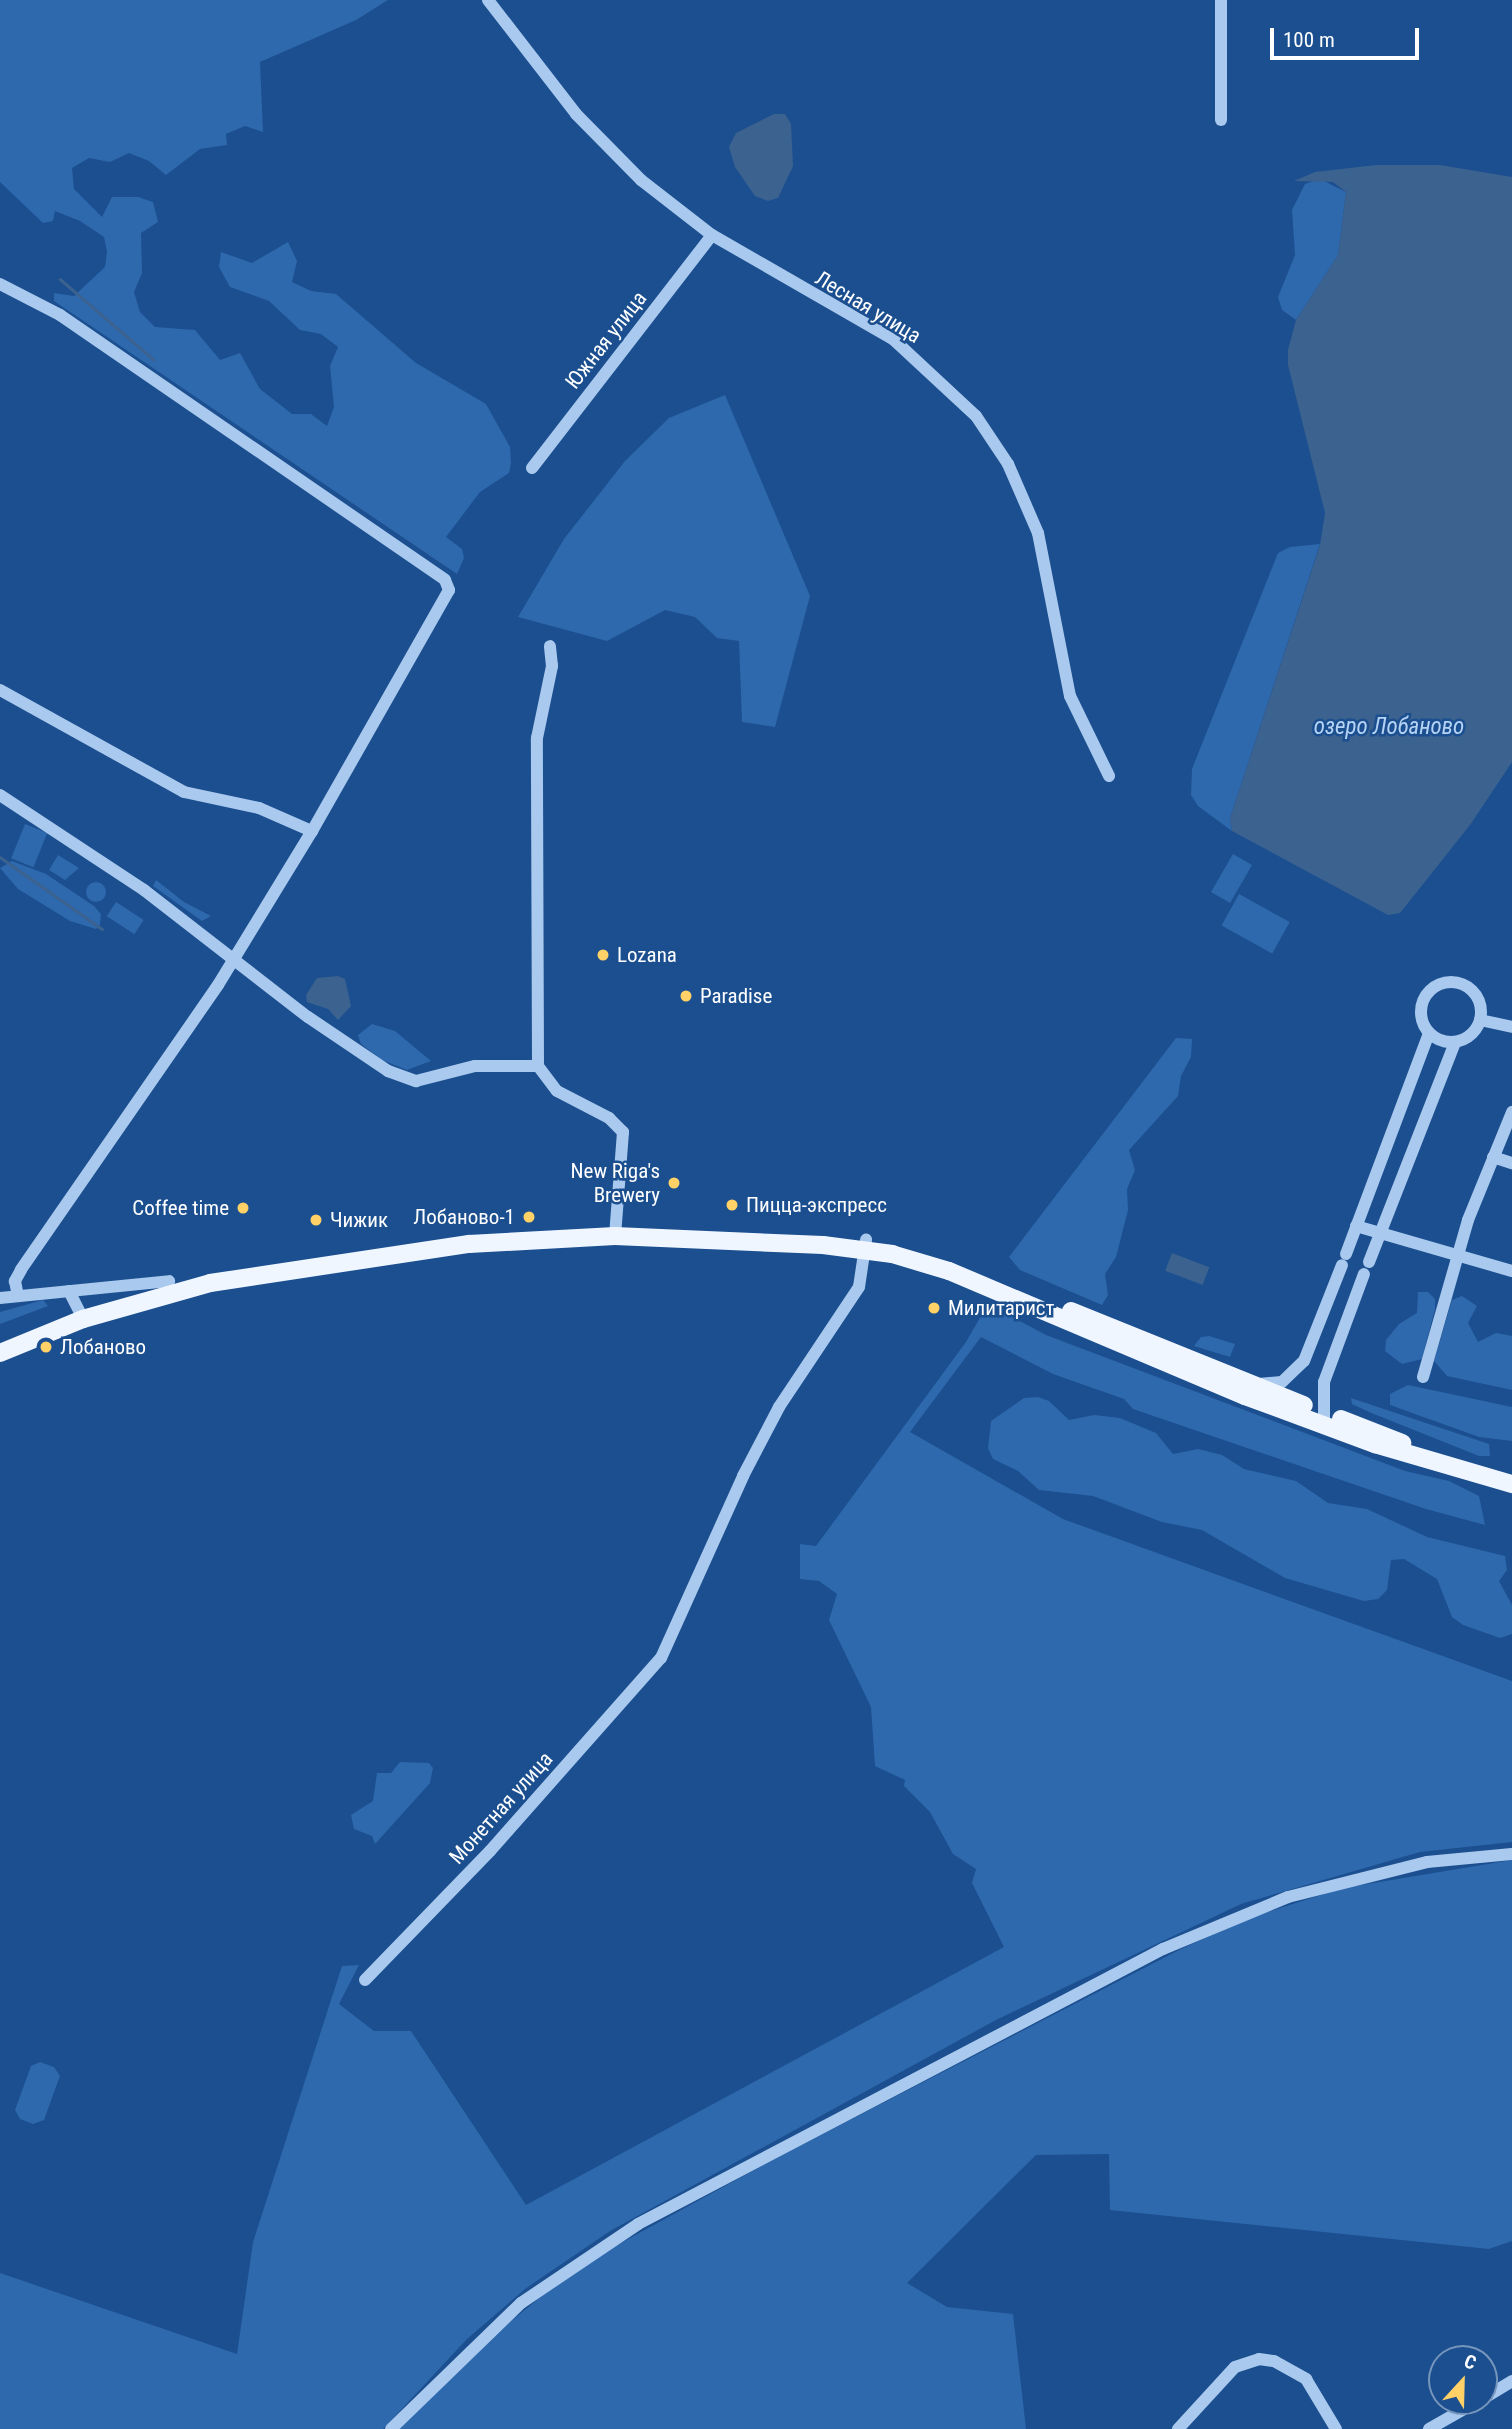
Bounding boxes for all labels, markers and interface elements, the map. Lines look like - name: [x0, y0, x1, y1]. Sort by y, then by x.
- scale bar: [1274, 14, 1423, 58]
- text: 100 m: [1283, 28, 1335, 52]
- street label: Лесная улица: [811, 266, 925, 348]
- street label: Южная улица: [560, 286, 652, 394]
- water label: озеро Лобаново: [1314, 713, 1464, 741]
- place label: Lozana: [617, 942, 677, 968]
- marker: Lozana: [595, 947, 611, 963]
- place label: Paradise: [700, 983, 772, 1009]
- marker: Paradise: [678, 988, 694, 1004]
- place label: New Riga's Brewery: [571, 1158, 660, 1208]
- marker: New Riga's Brewery: [666, 1175, 682, 1191]
- place label: Пицца-экспресс: [746, 1192, 887, 1218]
- place label: Coffee time: [132, 1195, 229, 1221]
- marker: Пицца-экспресс: [724, 1197, 740, 1213]
- marker: Coffee time: [235, 1200, 251, 1216]
- place label: Лобаново-1: [413, 1204, 515, 1230]
- place label: Чижик: [330, 1207, 388, 1233]
- marker: Лобаново-1: [521, 1209, 537, 1225]
- marker: Чижик: [308, 1212, 324, 1228]
- place label: Милитарист: [948, 1295, 1054, 1321]
- marker: Милитарист: [926, 1300, 942, 1316]
- place label: Лобаново: [60, 1334, 146, 1360]
- marker: Лобаново: [38, 1339, 54, 1355]
- street label: Монетная улица: [444, 1747, 558, 1869]
- north arrow: [1428, 2345, 1498, 2415]
- text: С: [1461, 2349, 1480, 2375]

